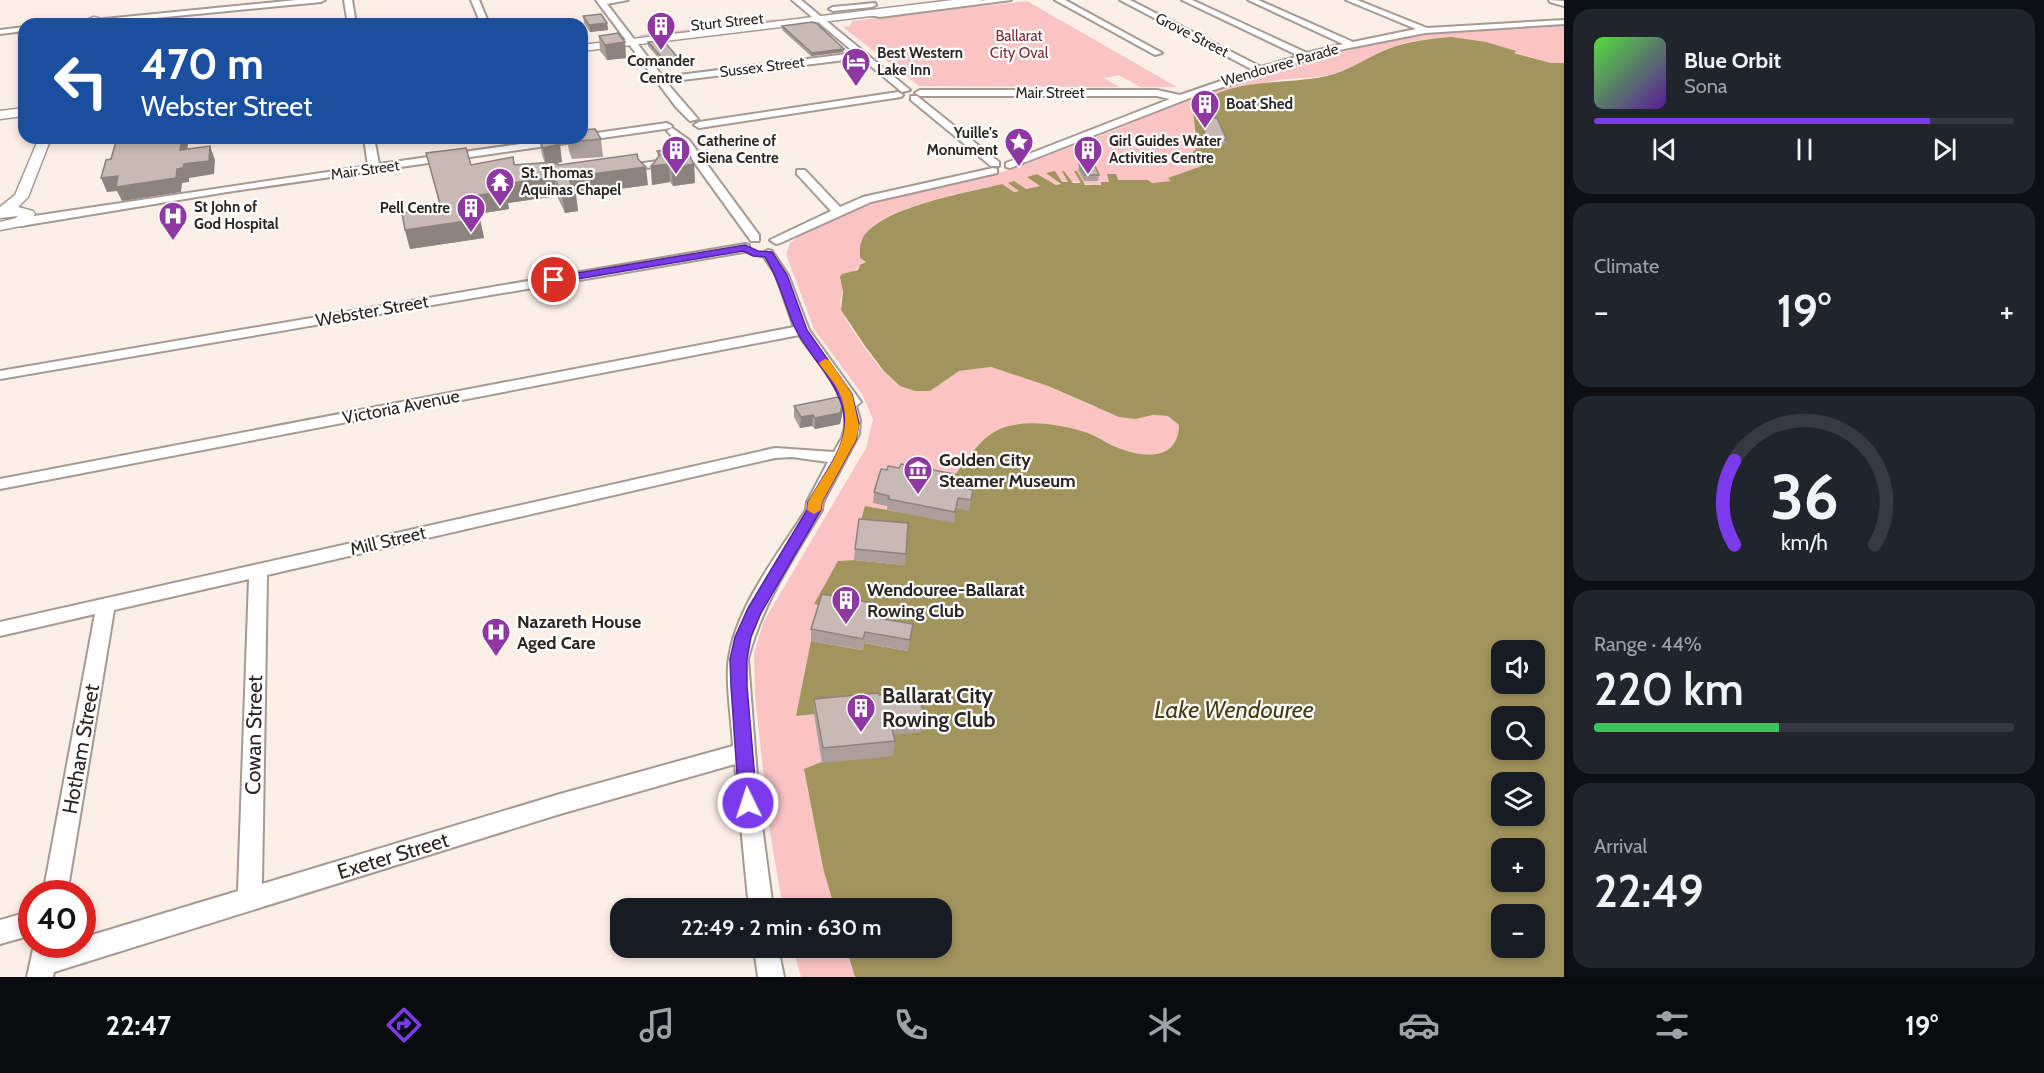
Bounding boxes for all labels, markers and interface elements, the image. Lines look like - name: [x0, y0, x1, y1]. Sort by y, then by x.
- street label: Sturt Street: [690, 9, 764, 35]
- street label: Grove Street: [1152, 9, 1232, 61]
- building icon: Comander Centre: [645, 10, 677, 52]
- park label: Ballarat City Oval: [990, 27, 1049, 62]
- text: 470 m: [141, 38, 264, 90]
- street label: Wendouree Parade: [1219, 40, 1341, 90]
- icon: left: [42, 42, 120, 120]
- place label: Best Western Lake Inn: [877, 44, 963, 79]
- hotel icon: Best Western Lake Inn: [840, 46, 872, 88]
- text: Blue Orbit: [1684, 47, 1781, 74]
- place label: Comander Centre: [627, 52, 695, 87]
- street label: Sussex Street: [718, 53, 806, 81]
- text: Sona: [1684, 74, 1727, 98]
- street label: Mair Street: [1015, 84, 1085, 102]
- building icon: Boat Shed: [1189, 88, 1221, 130]
- text: Webster Street: [141, 90, 312, 123]
- place label: Boat Shed: [1226, 95, 1293, 113]
- place label: Yuille's Monument: [927, 124, 998, 159]
- place icon: Yuille's Monument: [1003, 126, 1035, 168]
- place label: Catherine of Siena Centre: [697, 132, 779, 167]
- place label: Girl Guides Water Activities Centre: [1109, 132, 1222, 167]
- icon: previous: [1648, 133, 1681, 166]
- icon: pause: [1788, 133, 1821, 166]
- icon: next: [1928, 133, 1961, 166]
- building icon: Catherine of Siena Centre: [660, 134, 692, 176]
- building icon: Girl Guides Water Activities Centre: [1072, 134, 1104, 176]
- street label: Mair Street: [330, 156, 400, 184]
- place label: St. Thomas Aquinas Chapel: [521, 164, 621, 199]
- temple icon: St. Thomas Aquinas Chapel: [484, 166, 516, 208]
- building icon: Pell Centre: [455, 192, 487, 234]
- place label: St John of God Hospital: [194, 198, 279, 233]
- place label: Pell Centre: [380, 199, 450, 217]
- hospital icon: St John of God Hospital: [157, 200, 189, 242]
- pin: [528, 254, 579, 305]
- text: Climate: [1594, 254, 1659, 278]
- icon: arrive: [537, 263, 570, 296]
- text: 19°: [1777, 284, 1831, 338]
- street label: Webster Street: [314, 290, 430, 332]
- text: −: [1594, 291, 1609, 331]
- text: +: [1999, 291, 2014, 331]
- street label: Victoria Avenue: [341, 385, 461, 429]
- place label: Golden City Steamer Museum: [939, 449, 1076, 492]
- museum icon: Golden City Steamer Museum: [902, 454, 934, 496]
- text: 36: [1770, 460, 1838, 536]
- street label: Mill Street: [348, 522, 428, 560]
- text: km/h: [1781, 530, 1827, 556]
- place label: Wendouree-Ballarat Rowing Club: [867, 579, 1025, 622]
- building icon: Wendouree-Ballarat Rowing Club: [830, 584, 862, 626]
- place label: Nazareth House Aged Care: [517, 611, 641, 654]
- hospital icon: Nazareth House Aged Care: [480, 616, 512, 658]
- text: Range · 44%: [1594, 632, 1702, 656]
- map controls: [1491, 640, 1545, 958]
- button: sound: [1491, 640, 1545, 694]
- text: 220 km: [1594, 662, 1744, 716]
- street label: Cowan Street: [240, 675, 267, 795]
- street label: Hotham Street: [57, 682, 104, 816]
- place label: Ballarat City Rowing Club: [882, 683, 996, 732]
- building icon: Ballarat City Rowing Club: [845, 692, 877, 734]
- water label: Lake Wendouree: [1154, 695, 1314, 724]
- button: search: [1491, 706, 1545, 760]
- position arrow: [716, 771, 780, 835]
- button: layers: [1491, 772, 1545, 826]
- street label: Exeter Street: [334, 827, 452, 884]
- text: Arrival: [1594, 834, 1647, 858]
- button: +: [1491, 838, 1545, 892]
- text: 22:49: [1594, 864, 1704, 918]
- speed limit sign: 40: [18, 880, 96, 958]
- button: −: [1491, 904, 1545, 958]
- text: 22:49 · 2 min · 630 m: [681, 914, 881, 941]
- icon: directions: [383, 1004, 425, 1046]
- icon: music: [636, 1004, 678, 1046]
- icon: phone: [890, 1004, 932, 1046]
- icon: climate: [1144, 1004, 1186, 1046]
- icon: car: [1398, 1004, 1440, 1046]
- icon: filters: [1651, 1004, 1693, 1046]
- text: 22:47: [106, 1009, 171, 1042]
- text: 19°: [1905, 1009, 1938, 1042]

